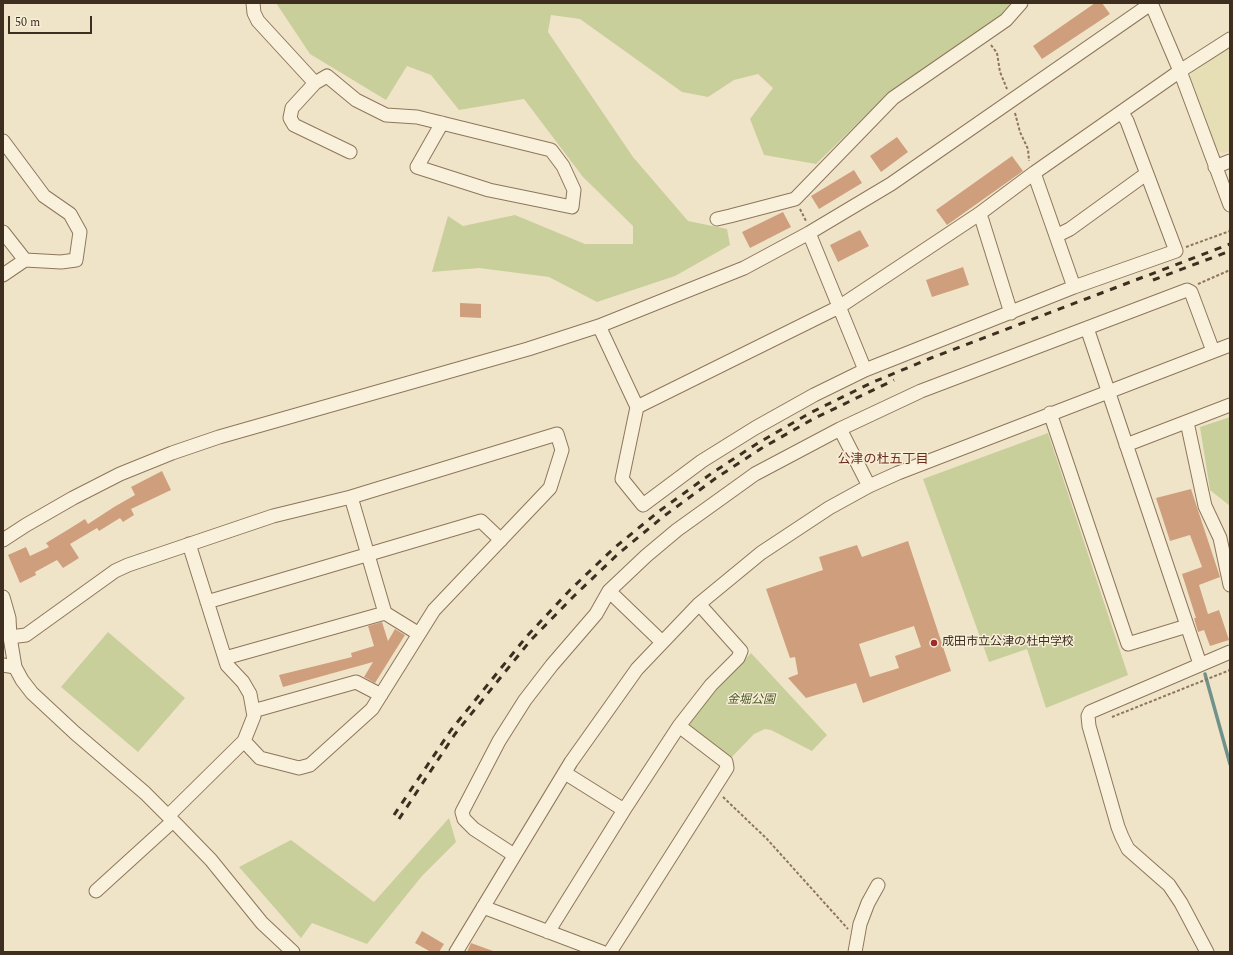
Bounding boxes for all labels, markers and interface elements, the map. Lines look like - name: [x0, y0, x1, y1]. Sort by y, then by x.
- scale bar: [10, 8, 94, 34]
- text: 50 m: [15, 13, 40, 32]
- district label: 公津の杜五丁目: [838, 452, 928, 468]
- place label: 成田市立公津の杜中学校: [942, 636, 1074, 650]
- marker: 成田市立公津の杜中学校: [929, 638, 939, 648]
- park label: 金堀公園: [727, 694, 775, 708]

